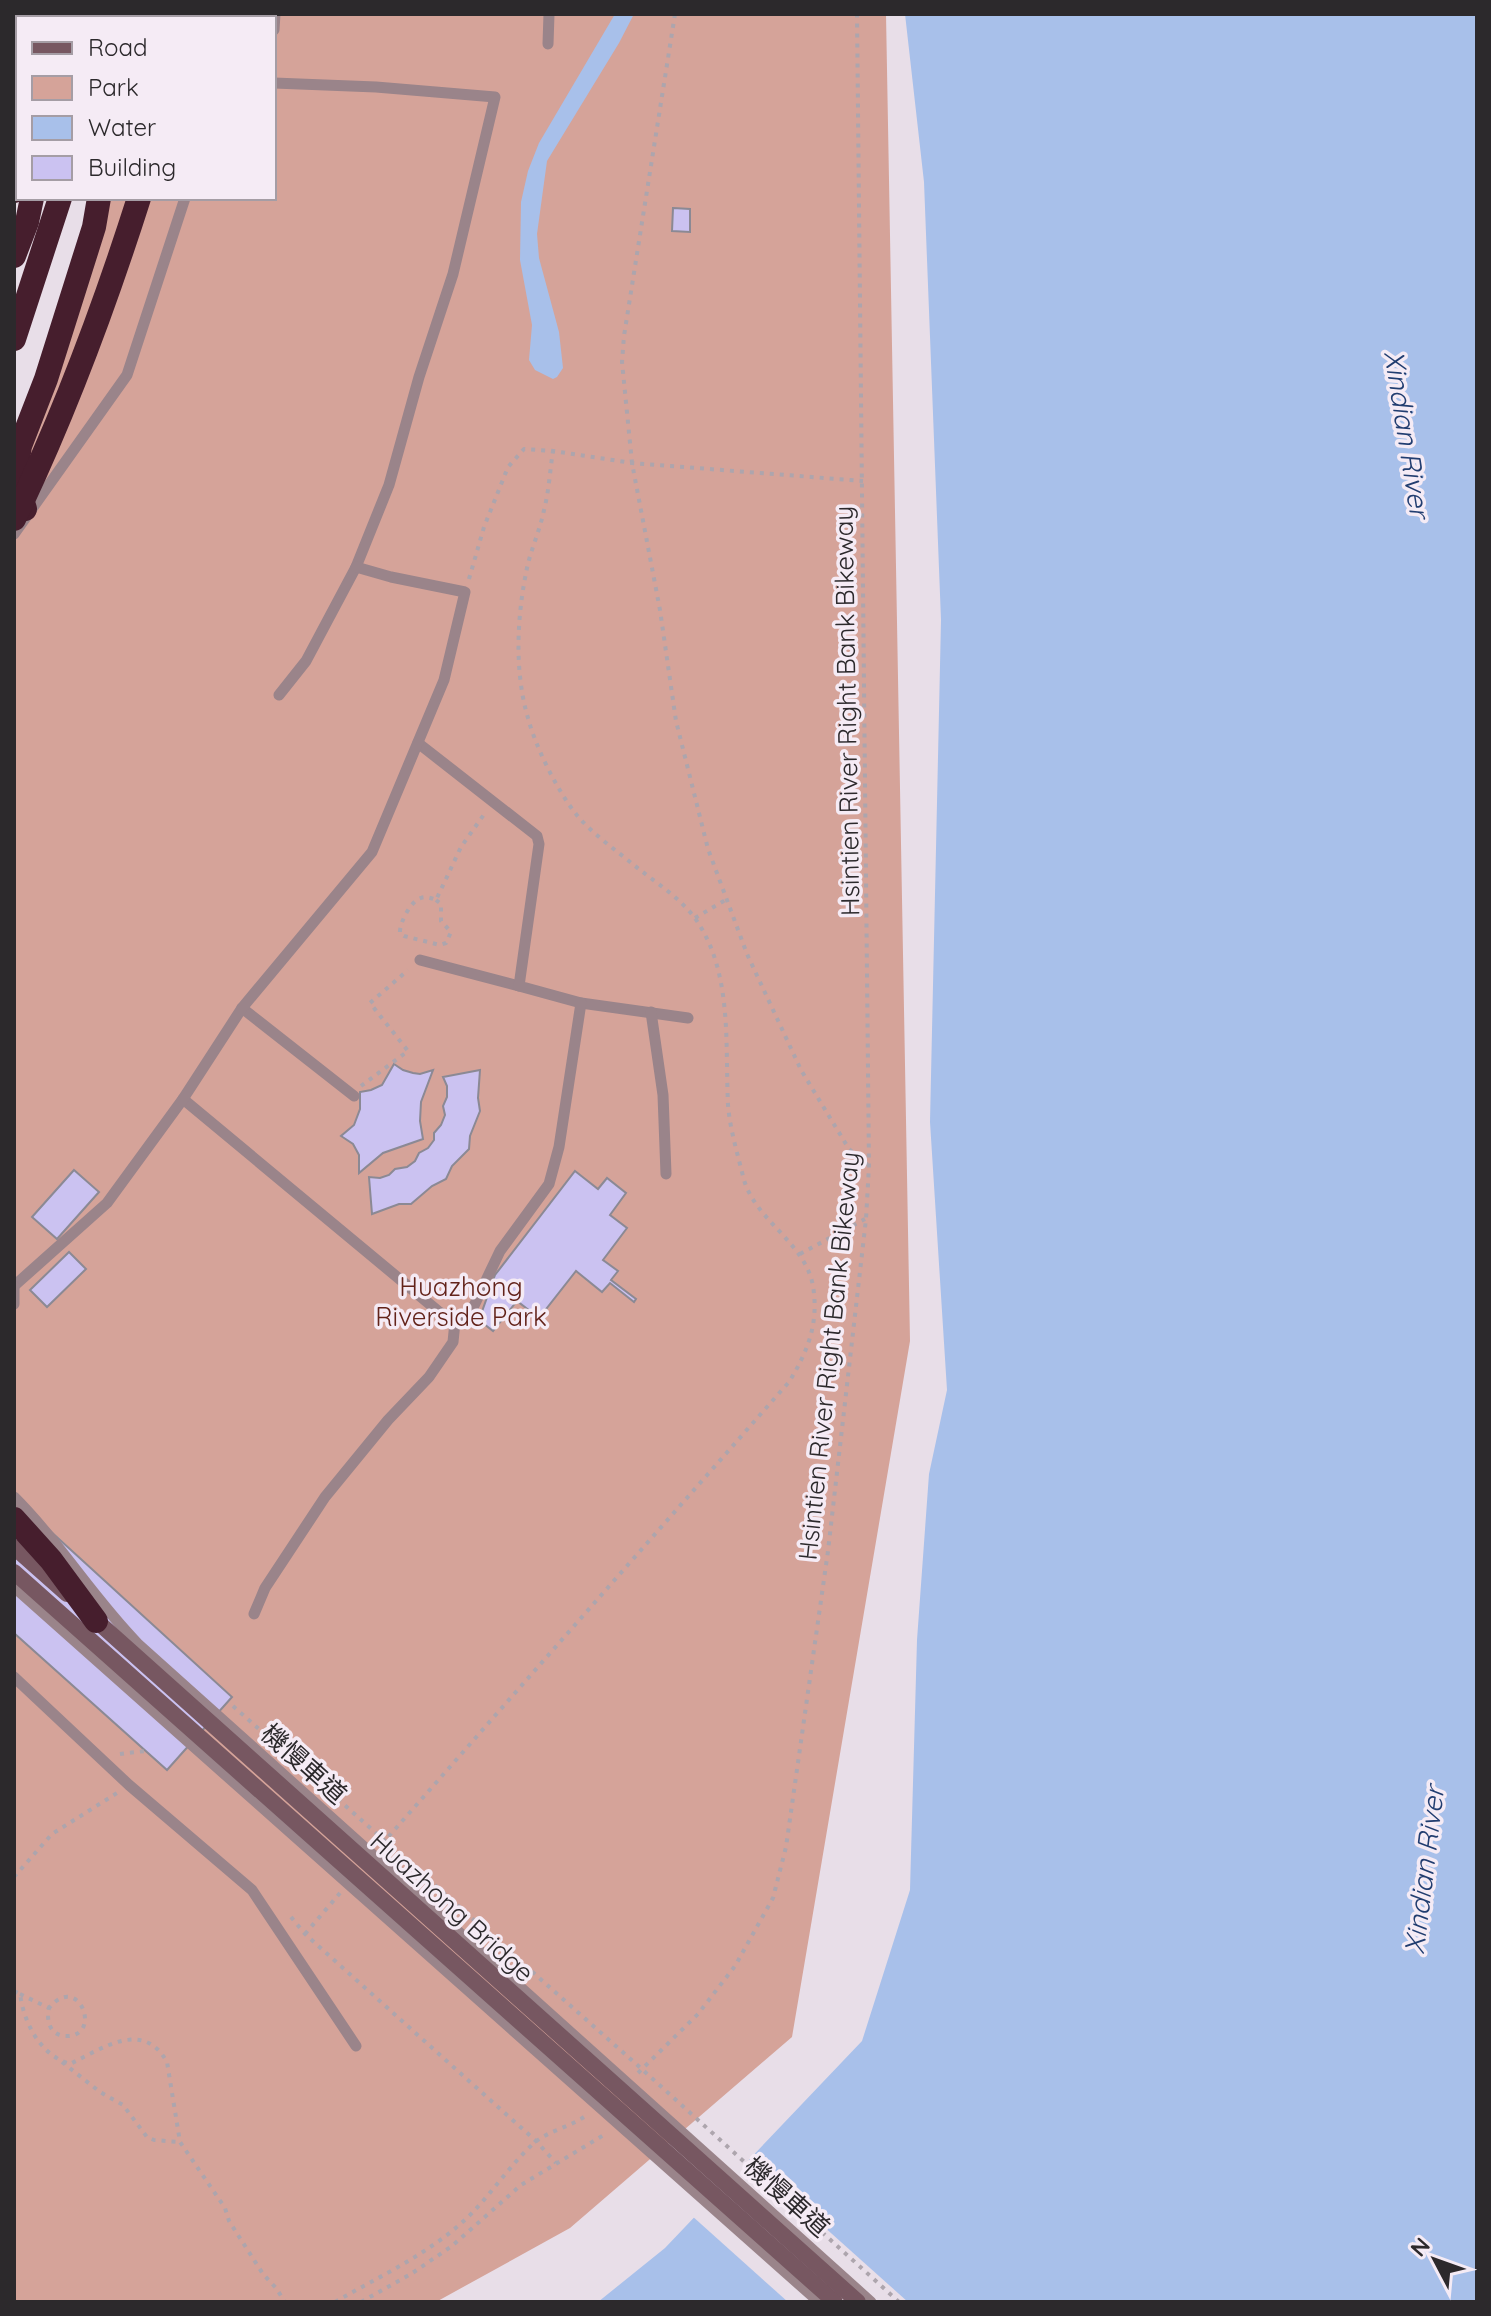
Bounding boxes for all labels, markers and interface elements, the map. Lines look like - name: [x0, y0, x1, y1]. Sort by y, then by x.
- legend: [16, 16, 276, 200]
- text: Road: [88, 32, 148, 62]
- text: Park: [88, 72, 139, 102]
- text: Water: [88, 112, 156, 142]
- text: Building: [88, 152, 176, 182]
- water label: Xindian River: [1377, 348, 1438, 523]
- street label: Hsintien River Right Bank Bikeway: [826, 506, 867, 916]
- street label: Hsintien River Right Bank Bikeway: [791, 1150, 866, 1562]
- park label: Huazhong Riverside Park: [375, 1270, 547, 1333]
- street label: 機慢車道: [255, 1717, 354, 1811]
- water label: Xindian River: [1396, 1781, 1452, 1956]
- street label: Huazhong Bridge: [364, 1824, 541, 1989]
- street label: 機慢車道: [738, 2150, 837, 2244]
- north arrow: [1395, 2220, 1475, 2300]
- text: N: [1404, 2232, 1436, 2262]

